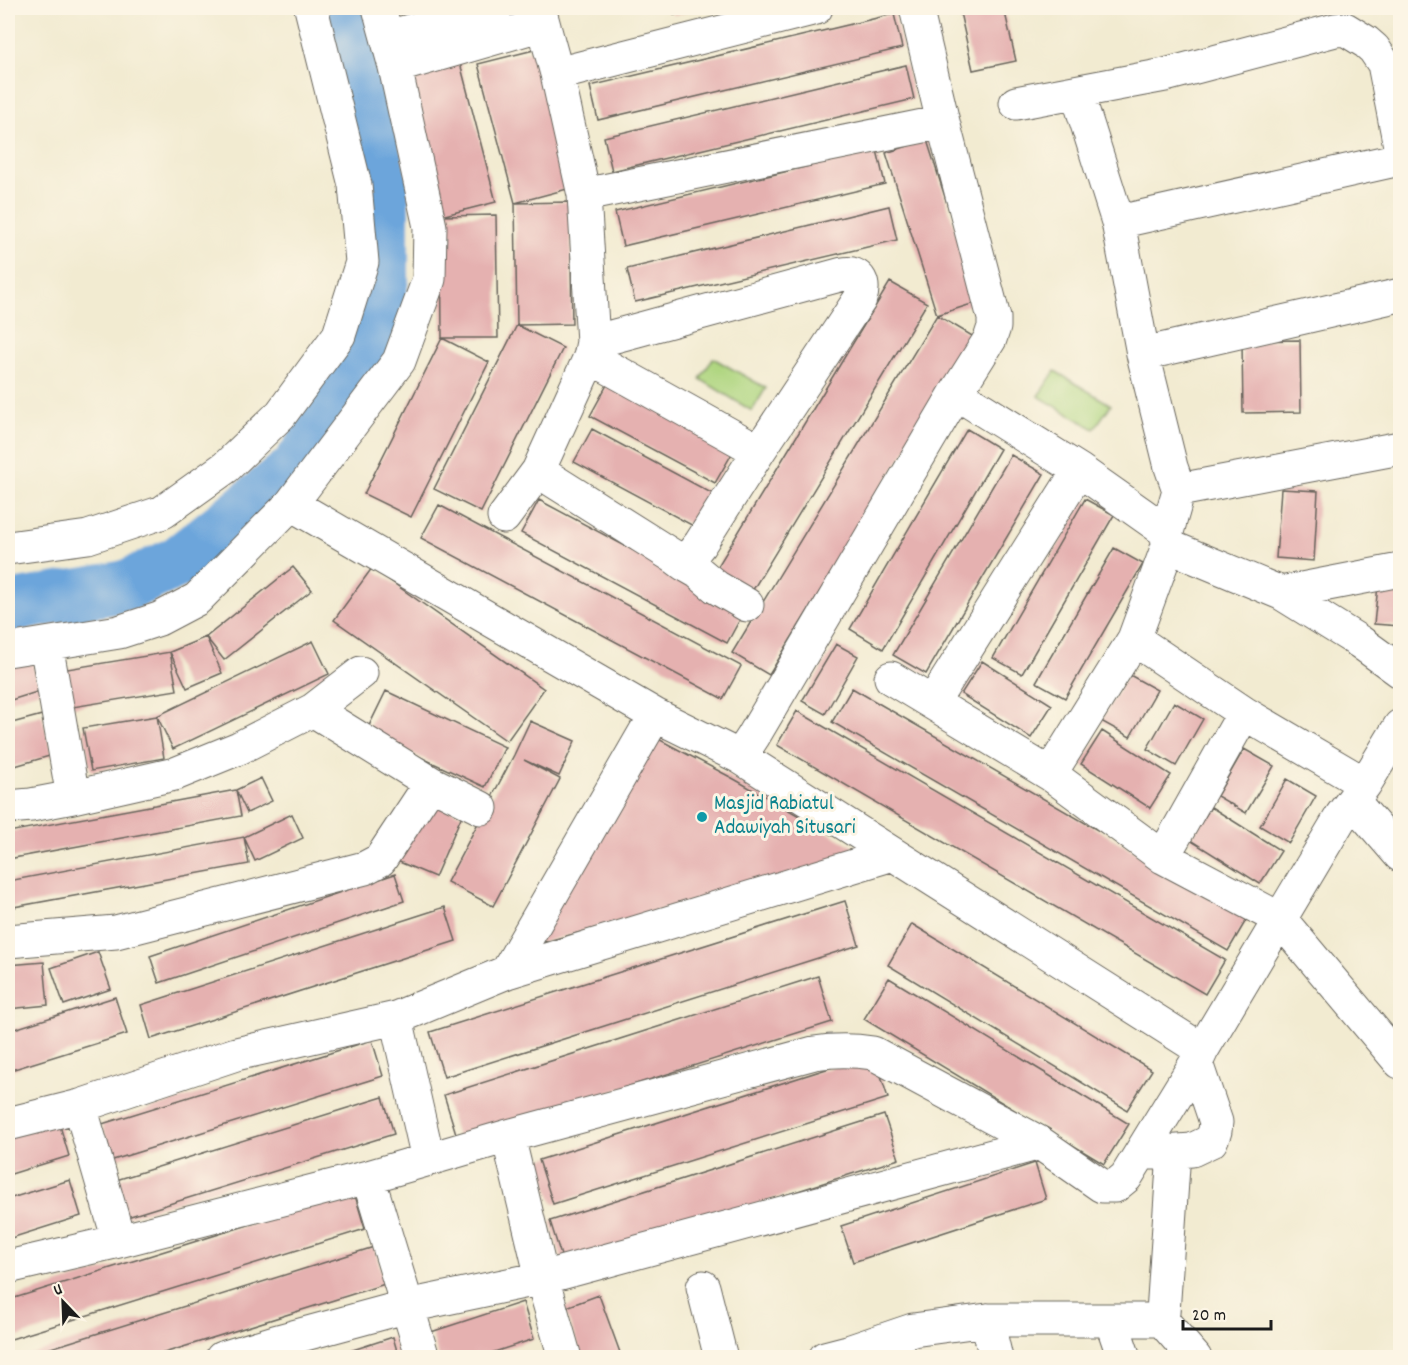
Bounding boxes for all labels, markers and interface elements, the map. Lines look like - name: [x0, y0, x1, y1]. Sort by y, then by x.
- place label: Masjid Rabiatul Adawiyah Situsari: [714, 790, 856, 844]
- marker: Masjid Rabiatul Adawiyah Situsari: [695, 810, 709, 824]
- north arrow: [33, 1272, 93, 1332]
- text: U: [50, 1278, 66, 1303]
- scale bar: [1183, 1293, 1272, 1331]
- text: 20 m: [1192, 1304, 1226, 1329]

